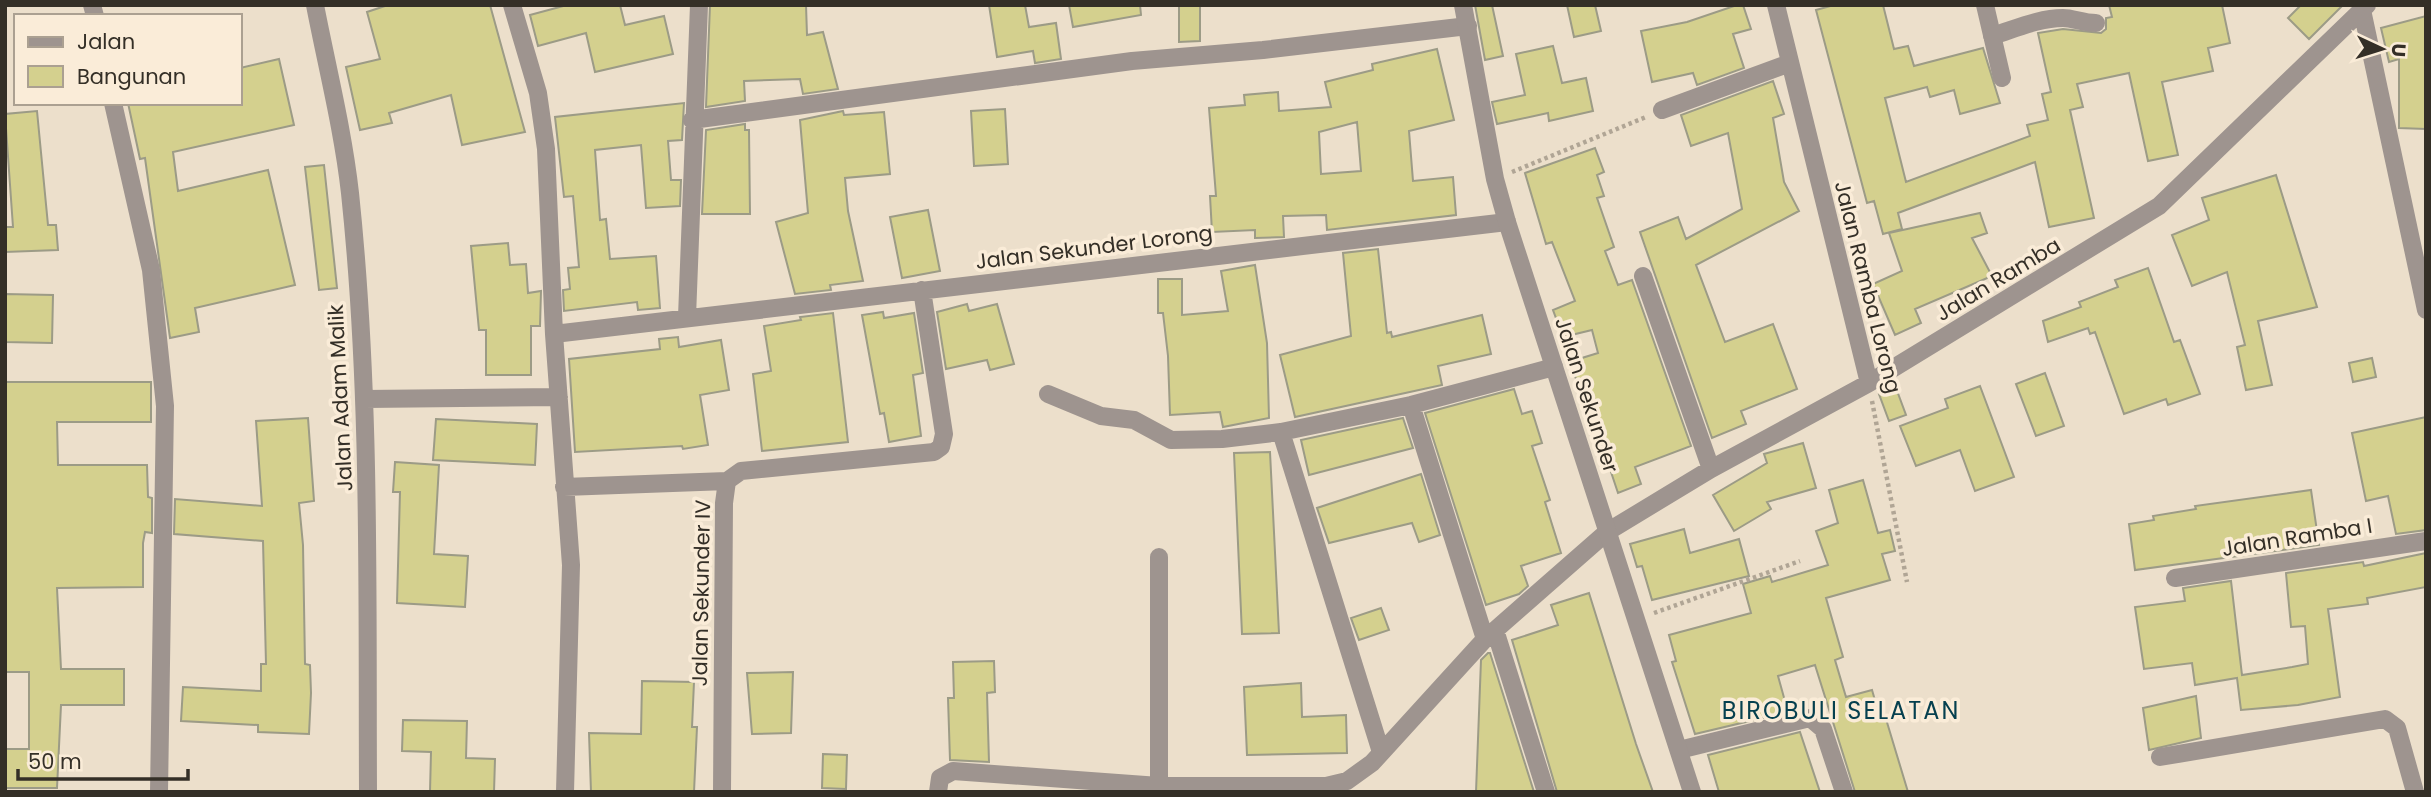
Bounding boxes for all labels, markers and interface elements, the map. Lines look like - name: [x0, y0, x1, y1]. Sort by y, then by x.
- legend: [14, 14, 242, 105]
- north arrow: [2347, 14, 2417, 84]
- text: Jalan: [77, 27, 135, 56]
- text: U: [2385, 43, 2412, 58]
- text: Bangunan: [77, 62, 186, 91]
- street label: Jalan Ramba Lorong: [1828, 178, 1908, 396]
- street label: Jalan Sekunder Lorong: [974, 218, 1214, 276]
- street label: Jalan Ramba: [1930, 230, 2066, 328]
- street label: Jalan Adam Malik: [321, 304, 359, 492]
- street label: Jalan Sekunder: [1548, 314, 1626, 477]
- street label: Jalan Sekunder IV: [685, 499, 717, 687]
- street label: Jalan Ramba I: [2220, 511, 2374, 563]
- district label: BIROBULI SELATAN: [1722, 694, 1960, 727]
- scale bar: [18, 738, 187, 782]
- text: 50 m: [28, 747, 82, 776]

